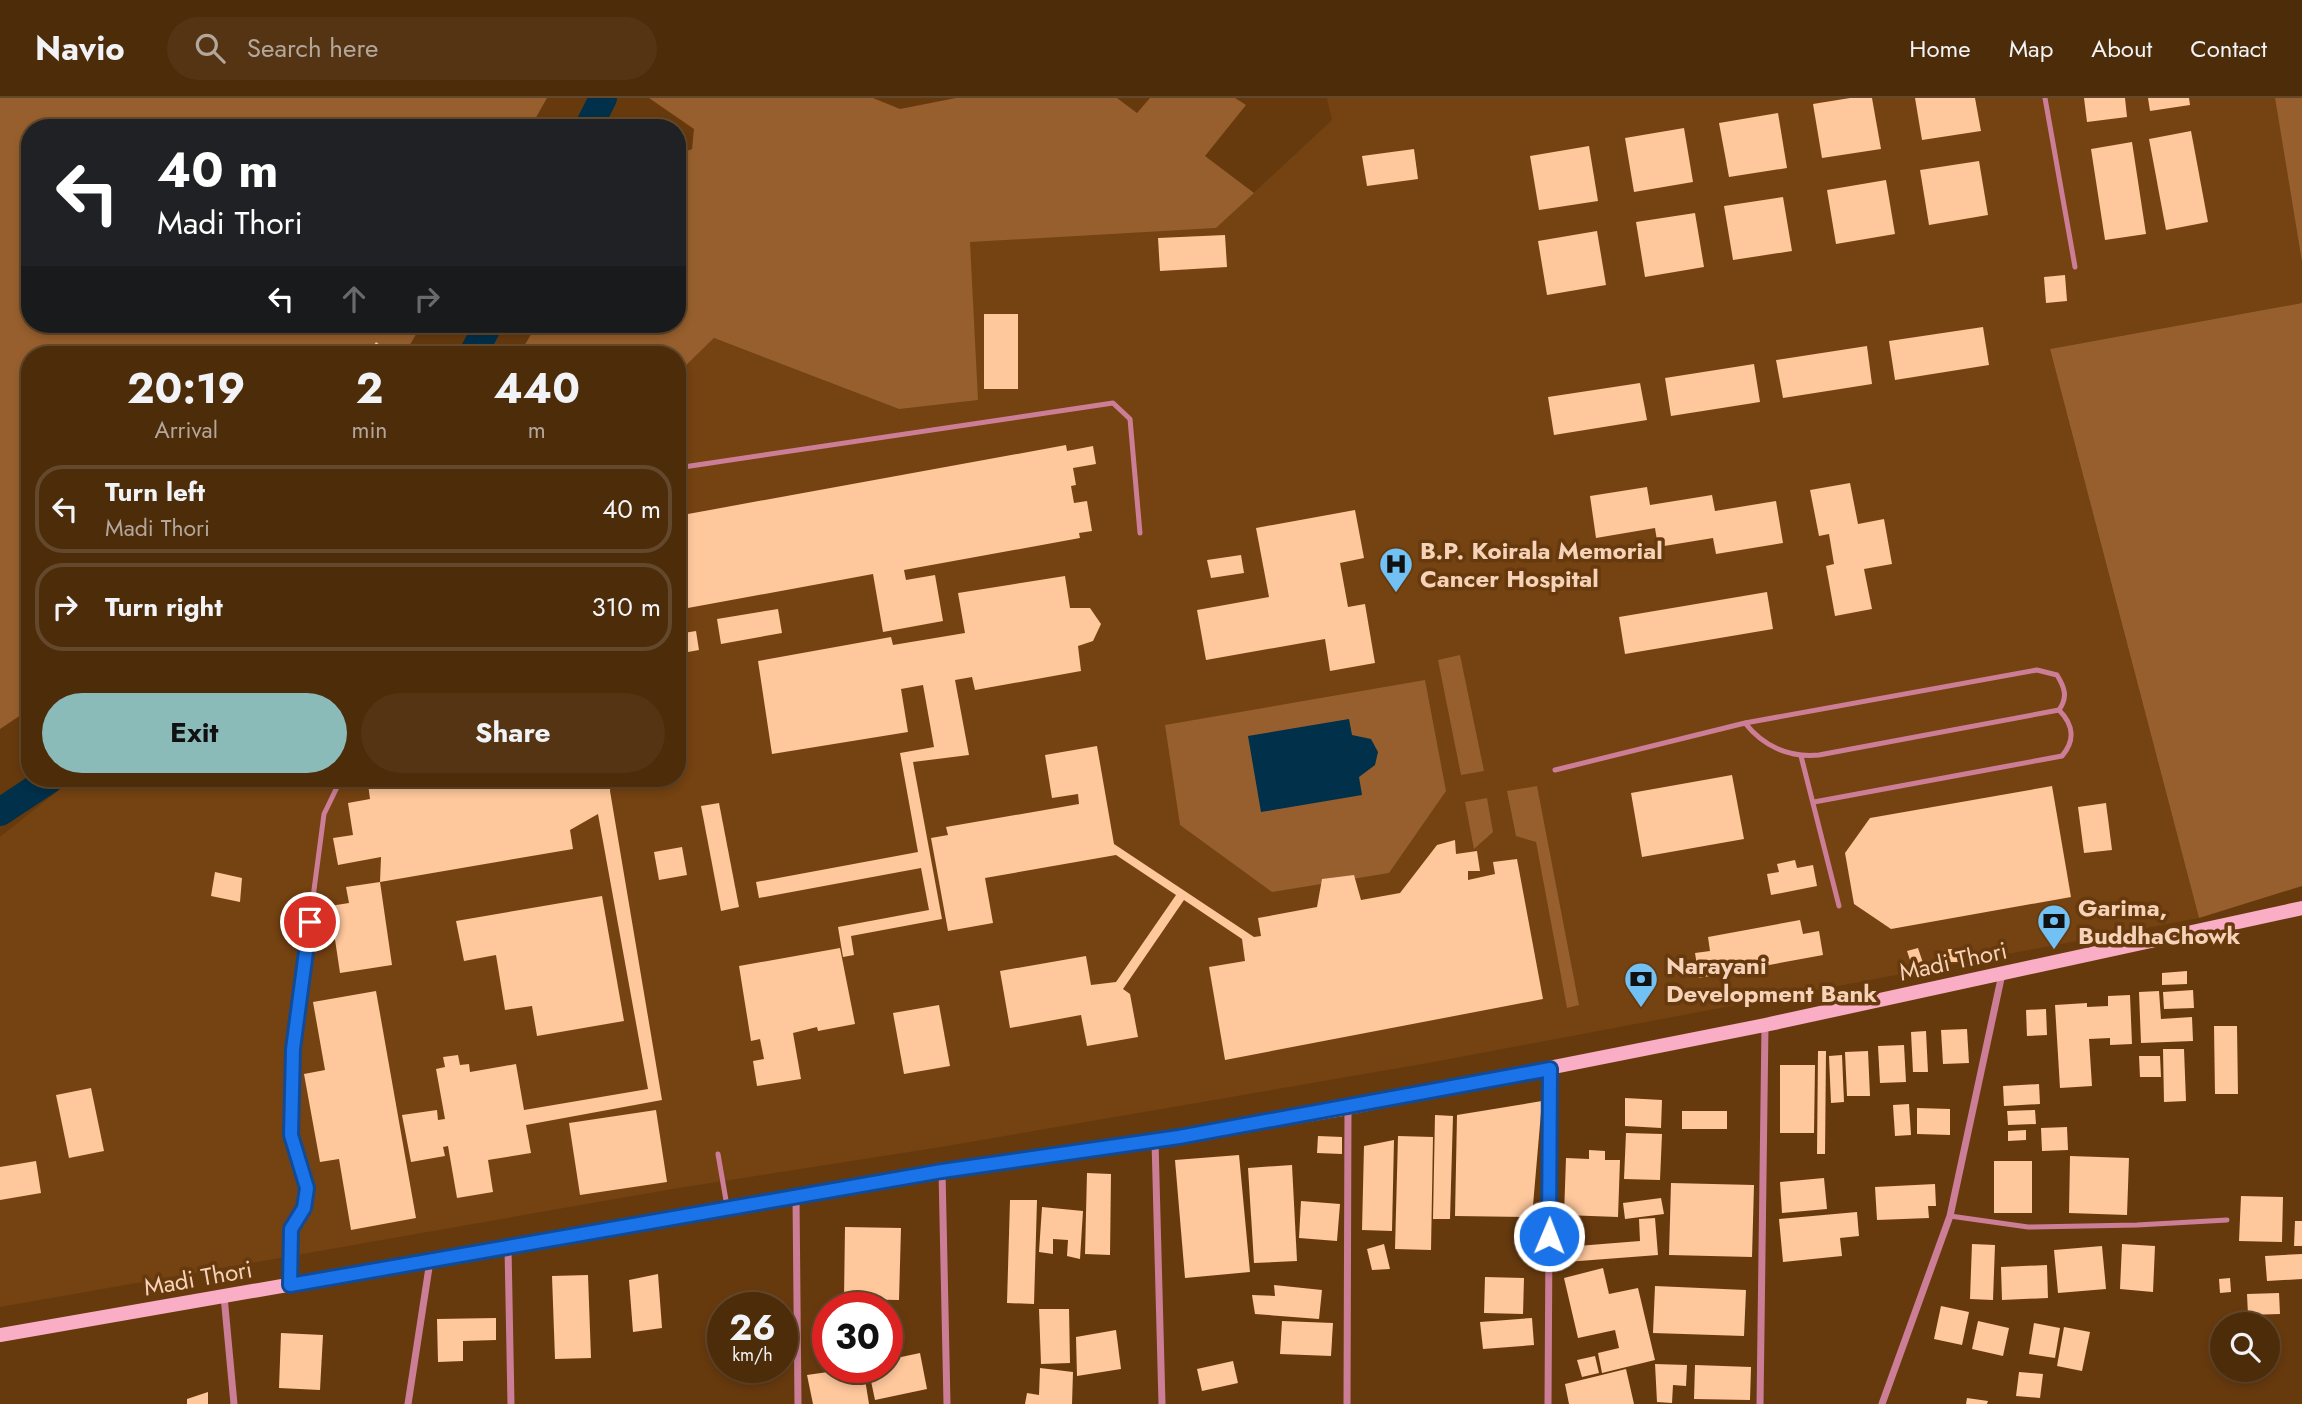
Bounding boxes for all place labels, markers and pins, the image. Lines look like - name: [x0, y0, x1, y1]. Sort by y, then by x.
- place label: B.P. Koirala Memorial Cancer Hospital: [1420, 533, 1663, 596]
- hospital icon: B.P. Koirala Memorial Cancer Hospital: [1377, 545, 1415, 594]
- place label: Garima, BuddhaChowk: [2078, 890, 2240, 953]
- pin: [280, 892, 340, 952]
- bank icon: Garima, BuddhaChowk: [2035, 902, 2073, 951]
- place label: Narayani Development Bank: [1666, 948, 1877, 1011]
- bank icon: Narayani Development Bank: [1622, 960, 1660, 1009]

